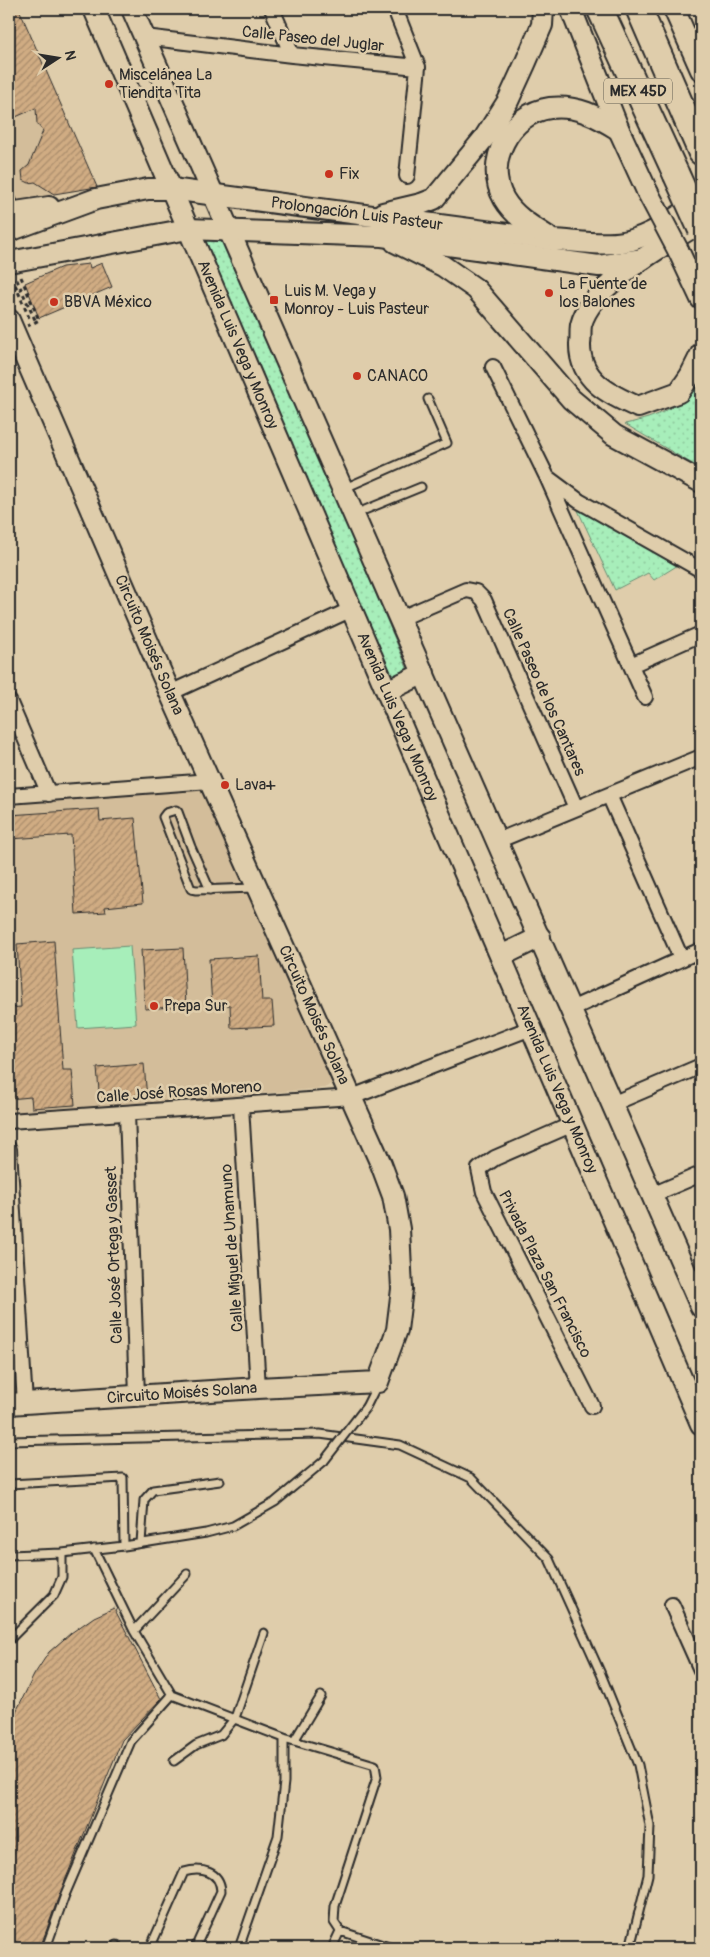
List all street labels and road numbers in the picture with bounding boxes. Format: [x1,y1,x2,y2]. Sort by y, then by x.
street label: Calle Paseo del Juglar [241,22,385,56]
road number: MEX 45D [604,78,672,104]
street label: Prolongación Luis Pasteur [270,192,444,235]
street label: Avenida Luis Vega y Monroy [193,257,283,432]
street label: Circuito Moisés Solana [110,572,189,718]
street label: Calle Paseo de los Cantares [498,605,590,779]
street label: Avenida Luis Vega y Monroy [352,629,443,804]
street label: Circuito Moisés Solana [274,942,354,1088]
street label: Avenida Luis Vega y Monroy [512,1001,602,1177]
street label: Calle José Rosas Moreno [96,1076,263,1108]
street label: Calle Miguel de Unamuno [216,1163,248,1333]
street label: Calle José Ortega y Gasset [101,1165,127,1344]
street label: Privada Plaza San Francisco [494,1187,596,1361]
street label: Circuito Moisés Solana [106,1378,258,1408]

